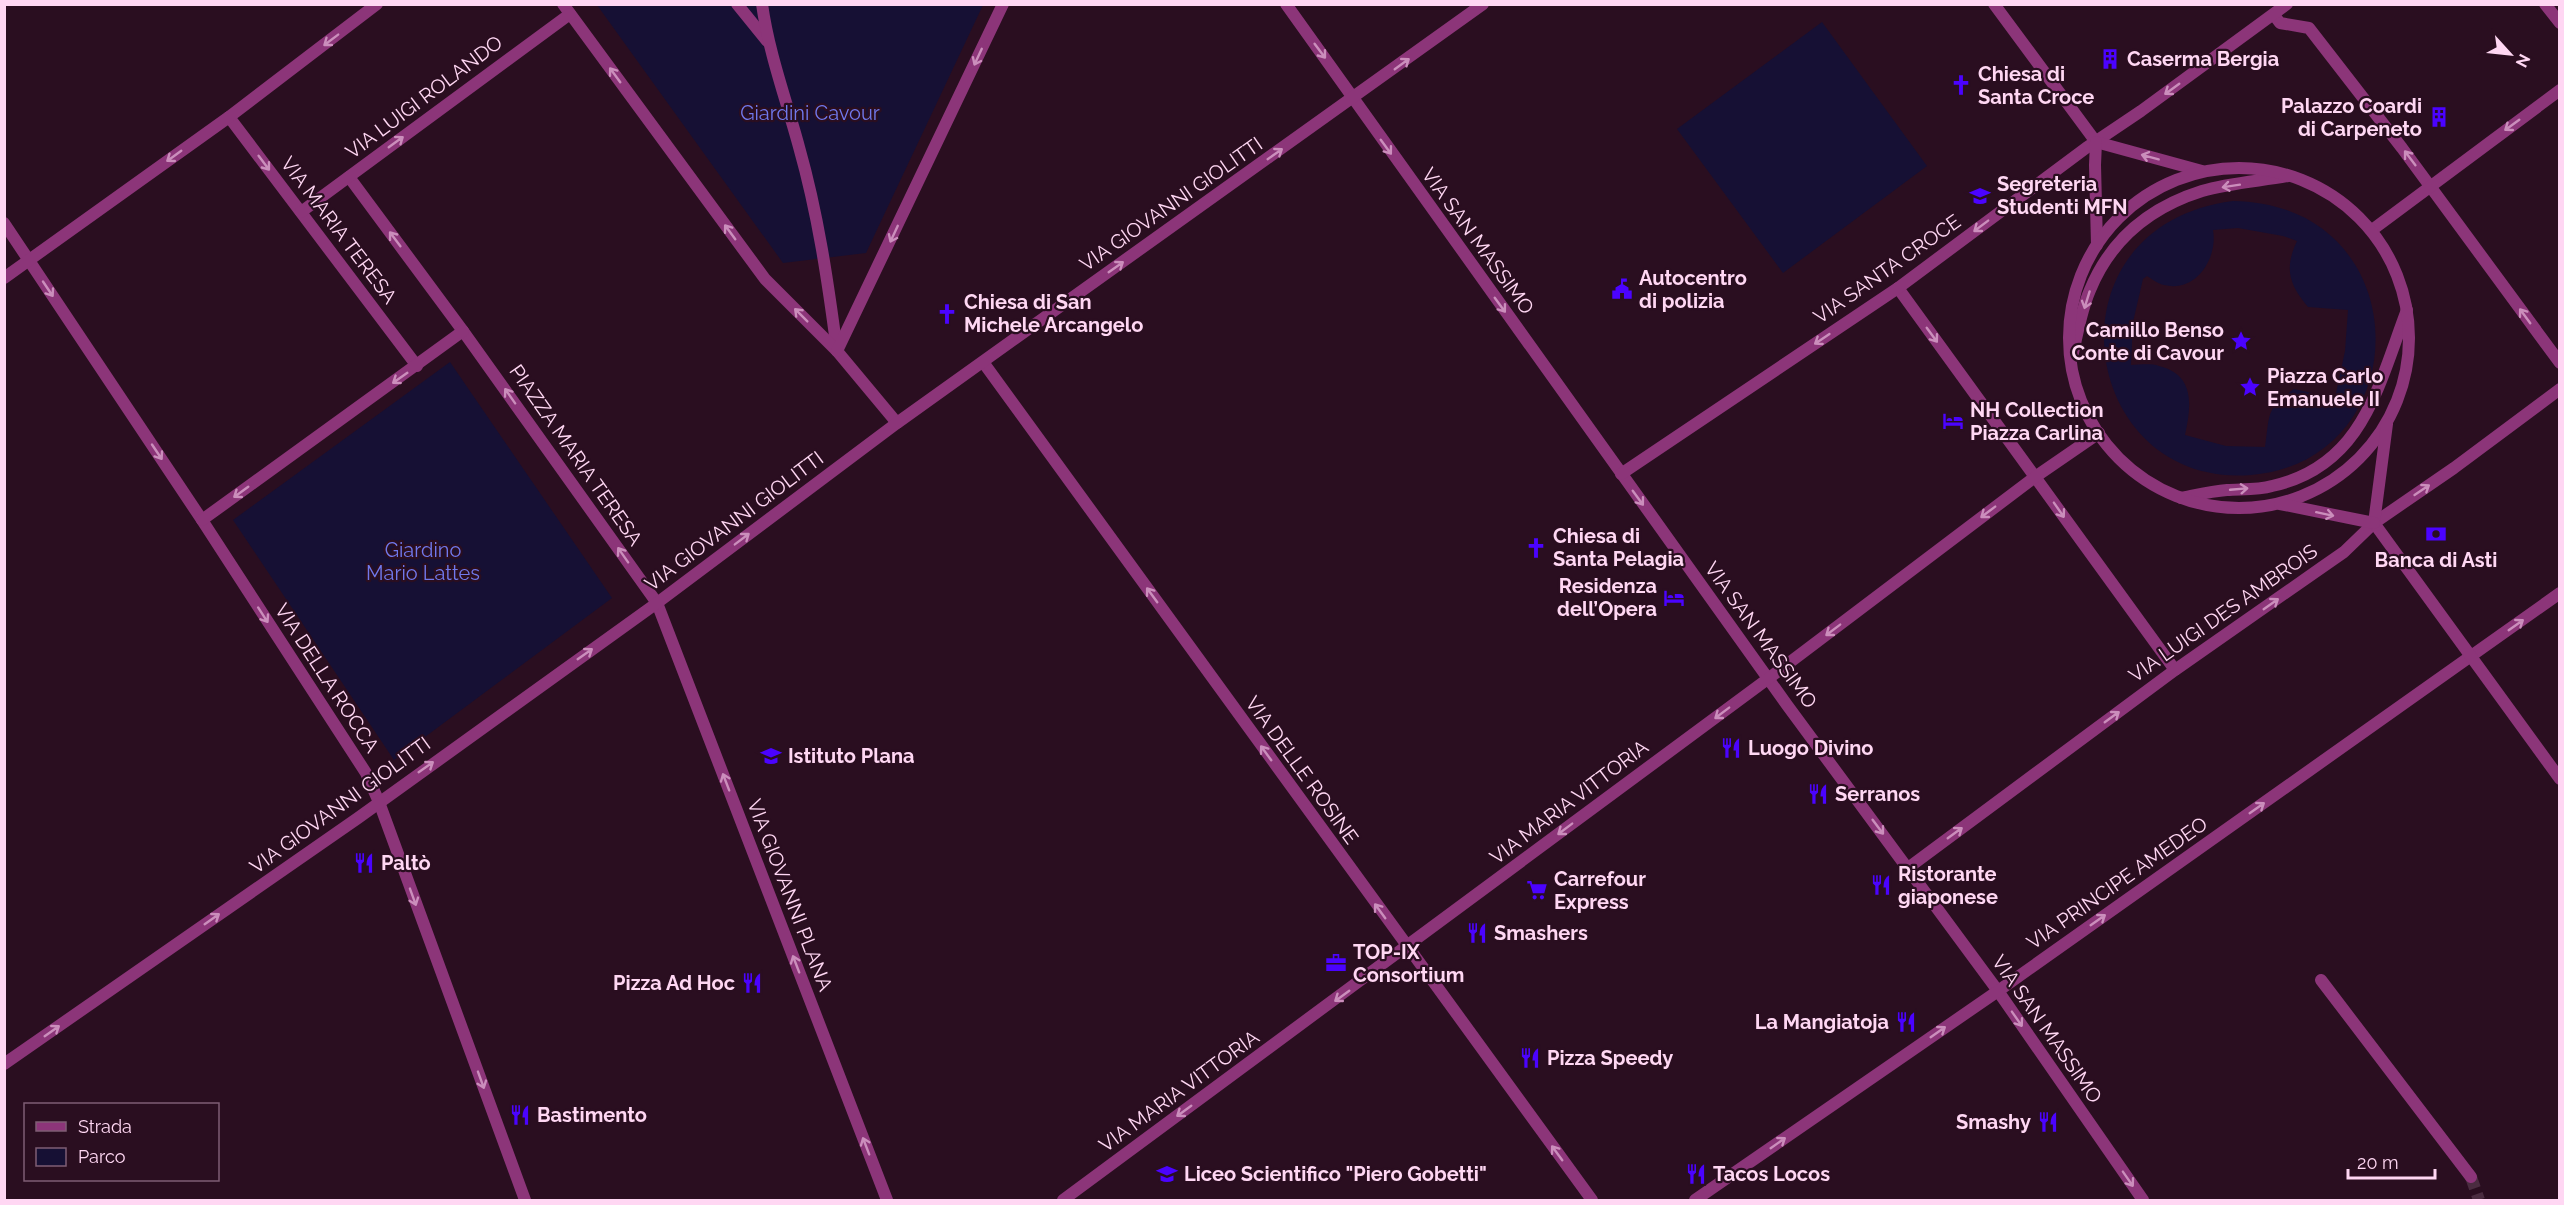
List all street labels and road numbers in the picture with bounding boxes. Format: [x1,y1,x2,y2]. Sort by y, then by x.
street label: VIA LUIGI ROLANDO [341,30,507,164]
street label: VIA GIOVANNI GIOLITTI [1075,132,1267,276]
street label: VIA MARIA TERESA [276,152,402,309]
street label: VIA SAN MASSIMO [1417,163,1539,319]
street label: VIA SANTA CROCE [1809,209,1965,329]
street label: PIAZZA MARIA TERESA [504,360,648,551]
street label: VIA GIOVANNI GIOLITTI [640,446,828,596]
street label: VIA LUIGI DES AMBROIS [2124,539,2322,687]
street label: VIA SAN MASSIMO [1700,557,1822,713]
street label: VIA DELLA ROCCA [270,599,384,757]
street label: VIA DELLE ROSINE [1240,692,1364,848]
street label: VIA GIOVANNI GIOLITTI [245,731,435,879]
street label: VIA MARIA VITTORIA [1485,734,1653,869]
street label: VIA GIOVANNI PLANA [742,796,838,995]
street label: VIA PRINCIPE AMEDEO [2022,812,2212,954]
street label: VIA SAN MASSIMO [1987,950,2107,1108]
street label: VIA MARIA VITTORIA [1094,1025,1264,1157]

